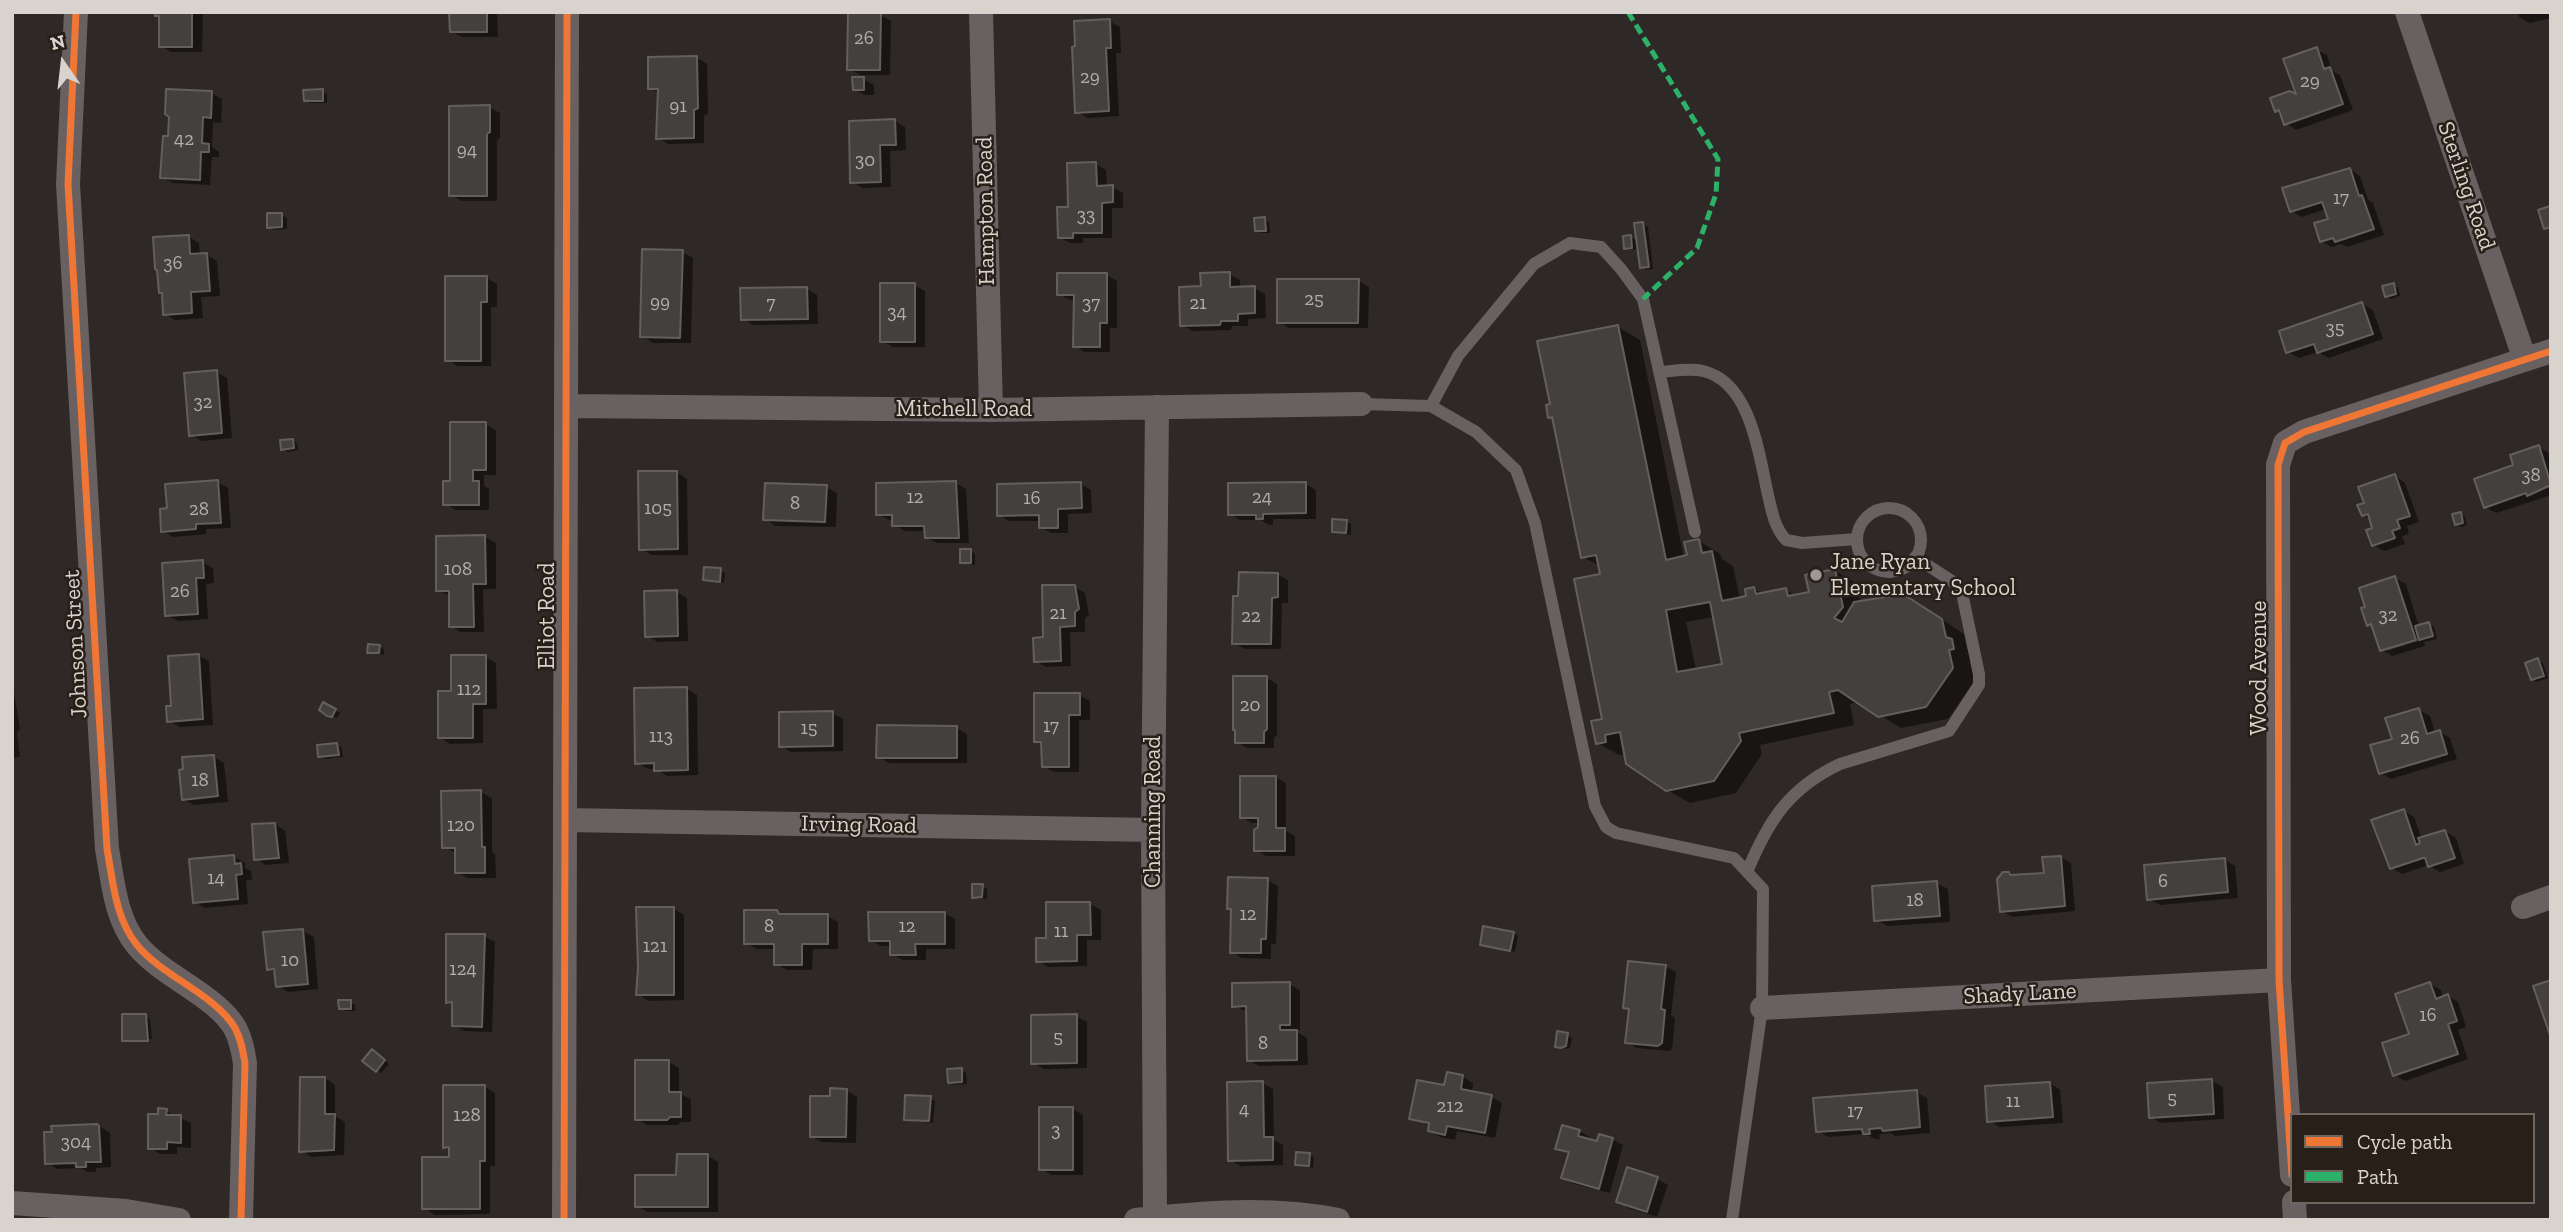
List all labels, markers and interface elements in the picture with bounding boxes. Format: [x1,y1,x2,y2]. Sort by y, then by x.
north arrow [28,28,98,98]
house number: 26 [854,28,874,50]
text: N [48,29,68,55]
house number: 29 [1080,67,1100,89]
house number: 29 [2300,71,2320,93]
house number: 91 [669,96,687,118]
street label: Sterling Road [2431,118,2501,254]
house number: 42 [174,129,194,151]
street label: Hampton Road [971,136,1001,286]
house number: 94 [457,140,477,162]
house number: 30 [855,150,875,172]
house number: 17 [2333,188,2349,210]
house number: 33 [1077,205,1095,227]
house number: 36 [163,253,183,275]
house number: 25 [1304,289,1324,311]
house number: 99 [650,292,670,314]
house number: 7 [767,293,775,315]
house number: 37 [1082,293,1100,315]
house number: 21 [1189,293,1207,315]
house number: 34 [887,302,907,324]
house number: 35 [2325,318,2345,340]
house number: 32 [193,392,213,414]
street label: Mitchell Road [896,395,1032,423]
house number: 38 [2521,465,2541,487]
house number: 12 [906,487,924,509]
house number: 24 [1252,487,1272,509]
house number: 16 [1023,488,1041,510]
house number: 8 [790,493,800,515]
house number: 105 [644,498,672,520]
house number: 28 [189,499,209,521]
place label: Jane Ryan Elementary School [1830,548,2016,602]
house number: 108 [444,559,472,581]
street label: Elliot Road [533,562,561,670]
marker: Jane Ryan Elementary School [1808,567,1824,583]
street label: Johnson Street [58,569,94,719]
house number: 26 [170,581,190,603]
street label: Wood Avenue [2245,601,2273,735]
house number: 21 [1049,603,1067,625]
house number: 32 [2378,605,2398,627]
house number: 22 [1241,606,1261,628]
house number: 112 [457,679,481,701]
house number: 20 [1240,695,1260,717]
house number: 17 [1043,716,1059,738]
house number: 15 [800,718,818,740]
house number: 113 [649,726,673,748]
house number: 26 [2400,728,2420,750]
street label: Channing Road [1139,736,1167,888]
house number: 18 [191,770,209,792]
street label: Irving Road [801,810,917,840]
house number: 120 [447,815,475,837]
house number: 14 [207,868,225,890]
house number: 6 [2158,871,2168,893]
house number: 18 [1906,890,1924,912]
house number: 12 [1239,904,1257,926]
house number: 8 [764,916,774,938]
house number: 12 [898,916,916,938]
house number: 11 [1054,921,1068,943]
house number: 121 [643,936,667,958]
house number: 10 [281,950,299,972]
house number: 124 [449,959,477,981]
street label: Shady Lane [1963,977,2077,1011]
house number: 16 [2419,1005,2437,1027]
house number: 5 [1053,1027,1063,1049]
house number: 8 [1258,1033,1268,1055]
house number: 5 [2167,1088,2177,1110]
house number: 11 [2006,1091,2020,1113]
house number: 212 [1437,1096,1463,1118]
house number: 4 [1239,1099,1249,1121]
house number: 17 [1847,1101,1863,1123]
house number: 128 [453,1105,481,1127]
legend [2290,1113,2535,1204]
house number: 3 [1051,1120,1061,1142]
text: Cycle path [2357,1129,2452,1154]
house number: 304 [61,1132,91,1154]
text: Path [2357,1164,2399,1189]

